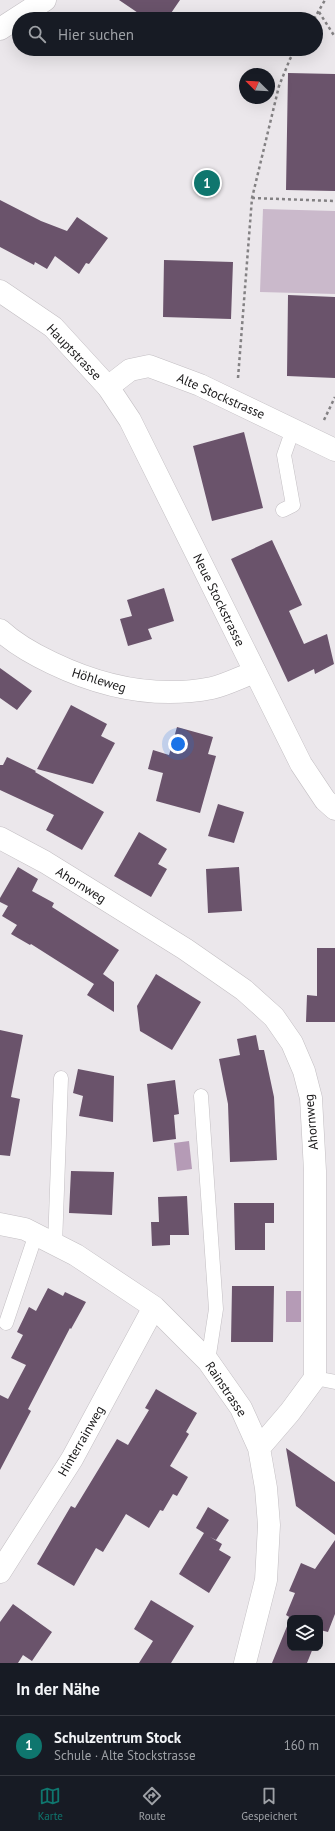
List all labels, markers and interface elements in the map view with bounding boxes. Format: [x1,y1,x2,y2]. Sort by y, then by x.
search box [12,12,323,56]
icon: search [26,23,48,45]
text: Hier suchen [58,25,134,44]
north arrow [239,68,275,104]
pin: 1 [194,168,220,198]
street label: Hauptstrasse [43,320,105,384]
street label: Alte Stockstrasse [174,369,268,423]
street label: Neue Stockstrasse [189,551,249,649]
street label: Höhleweg [70,664,128,696]
your location [168,734,188,754]
street label: Ahornweg [53,863,109,907]
street label: Ahornweg [300,1093,322,1151]
street label: Rainstrasse [201,1358,251,1420]
street label: Hinterrainweg [54,1403,108,1479]
map controls [287,1615,323,1651]
button: layers [287,1615,323,1651]
text: In der Nähe [16,1678,100,1700]
text: Schulzentrum Stock [54,1728,181,1747]
text: 1 [25,1737,33,1754]
text: 160 m [284,1737,319,1754]
text: Schule · Alte Stockstrasse [54,1747,196,1764]
tab: Karte [38,1785,63,1823]
tab: Route [139,1785,166,1823]
tab: Gespeichert [241,1785,297,1823]

